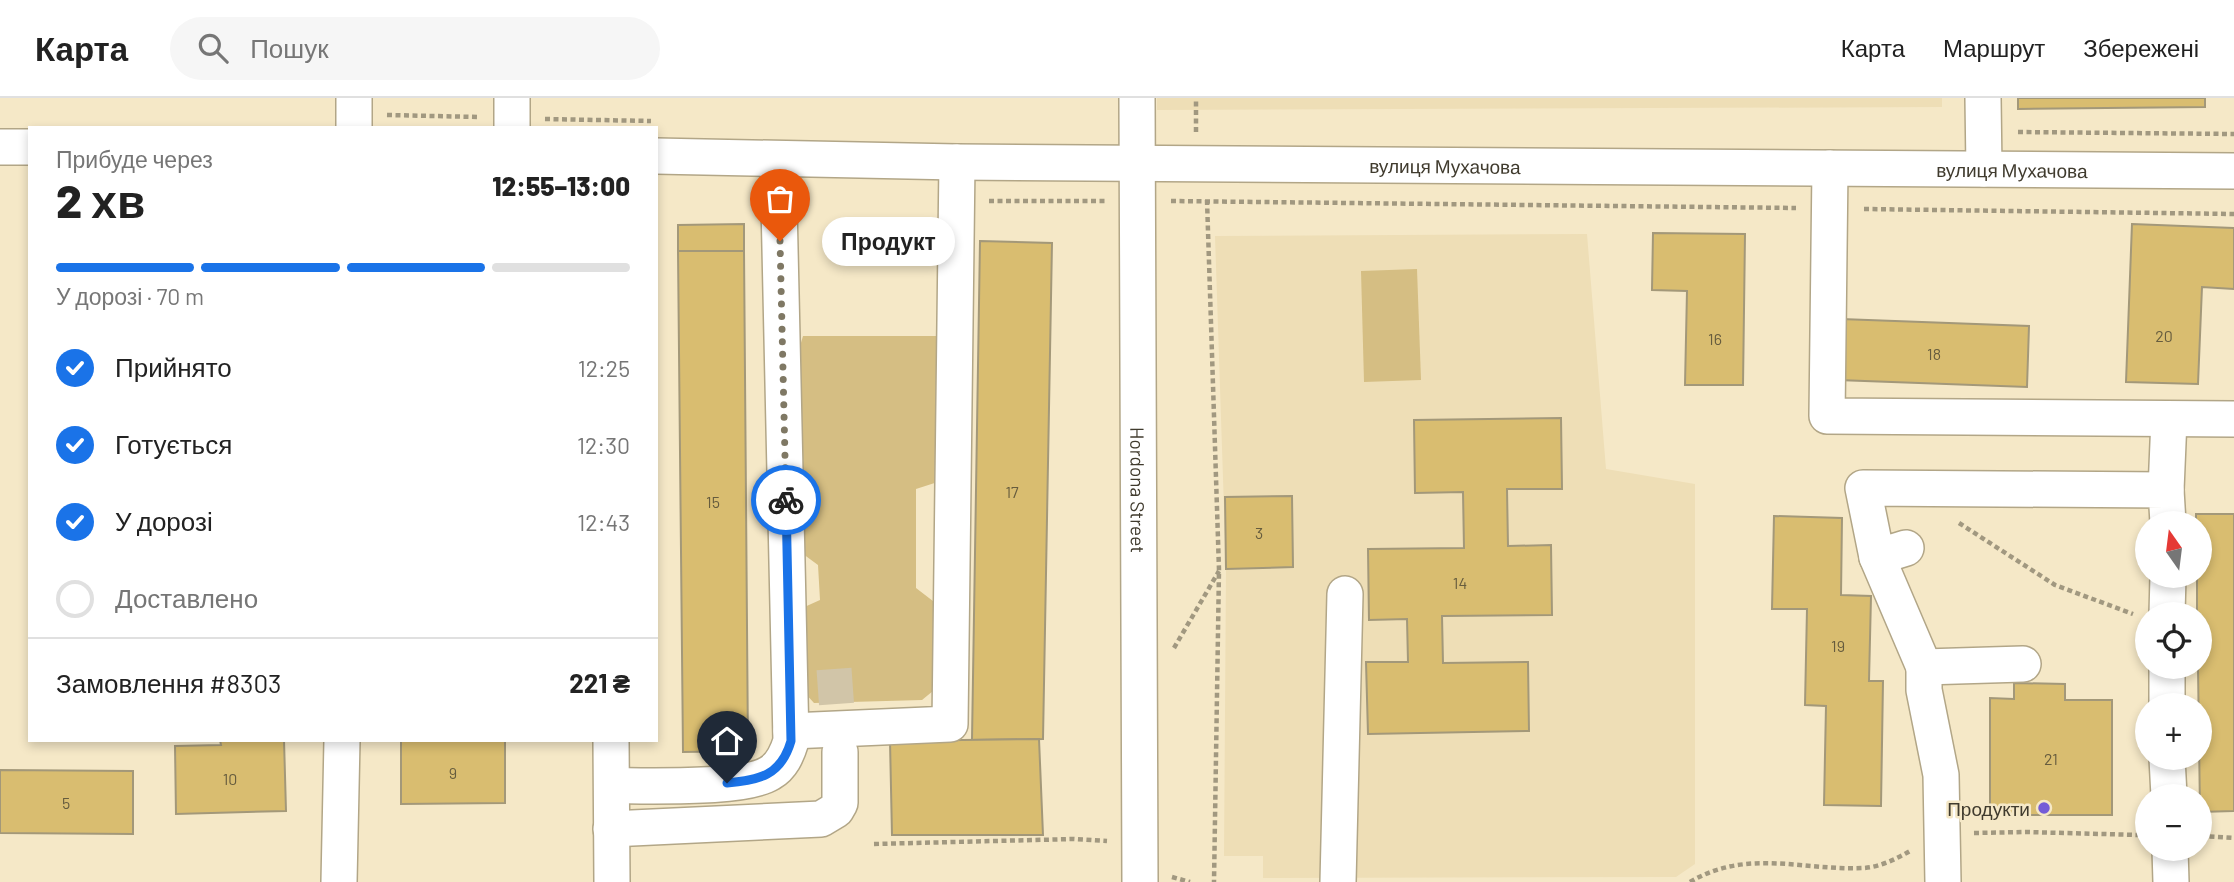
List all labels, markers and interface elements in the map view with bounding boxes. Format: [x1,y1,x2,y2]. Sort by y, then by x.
search box [170,17,660,80]
text: Карта [35,28,128,68]
icon: search [194,29,232,67]
text: Пошук [250,32,329,63]
text: Карта [1841,33,1905,62]
text: Маршрут [1943,33,2045,62]
text: Збережені [2083,33,2199,62]
text: Прибуде через [56,145,213,173]
street label: вулиця Мухачова [1369,153,1521,177]
street label: вулиця Мухачова [1936,157,2088,181]
pin [750,169,810,241]
text: 12:55–13:00 [492,170,630,201]
text: 2 хв [56,172,145,227]
icon: bag [761,180,799,218]
callout: Продукт [822,216,955,266]
text: Продукт [841,227,936,255]
text: У дорозі · 70 m [56,282,204,310]
house number: 20 [2155,326,2173,345]
house number: 16 [1708,329,1722,348]
house number: 18 [1927,344,1941,363]
icon: check [56,349,94,387]
text: Прийнято [115,351,232,382]
text: 12:25 [578,354,630,382]
icon: check [56,426,94,464]
street label: Hordona Street [1127,427,1150,553]
text: Готується [115,428,232,459]
text: 12:30 [577,431,630,459]
courier [751,465,821,535]
icon: bike [767,481,805,519]
house number: 17 [1005,482,1019,501]
house number: 15 [706,492,720,511]
icon: check [56,503,94,541]
text: У дорозі [115,505,213,536]
text: 12:43 [577,508,630,536]
north arrow [2135,511,2212,588]
map controls [2135,511,2212,861]
house number: 3 [1255,523,1263,542]
house number: 14 [1453,573,1467,592]
text: Доставлено [115,582,258,613]
button: locate [2135,602,2212,679]
house number: 19 [1831,636,1845,655]
text: Замовлення #8303 [56,667,282,698]
text: 221 ₴ [569,667,630,698]
button: + [2135,693,2212,770]
pin [697,711,757,783]
icon: home [708,722,746,760]
house number: 21 [2044,749,2058,768]
house number: 9 [449,763,457,782]
house number: 10 [223,769,237,788]
button: − [2135,784,2212,861]
house number: 5 [62,793,70,812]
place label: Продукти [1947,797,2030,820]
marker: Продукти [2036,800,2052,816]

